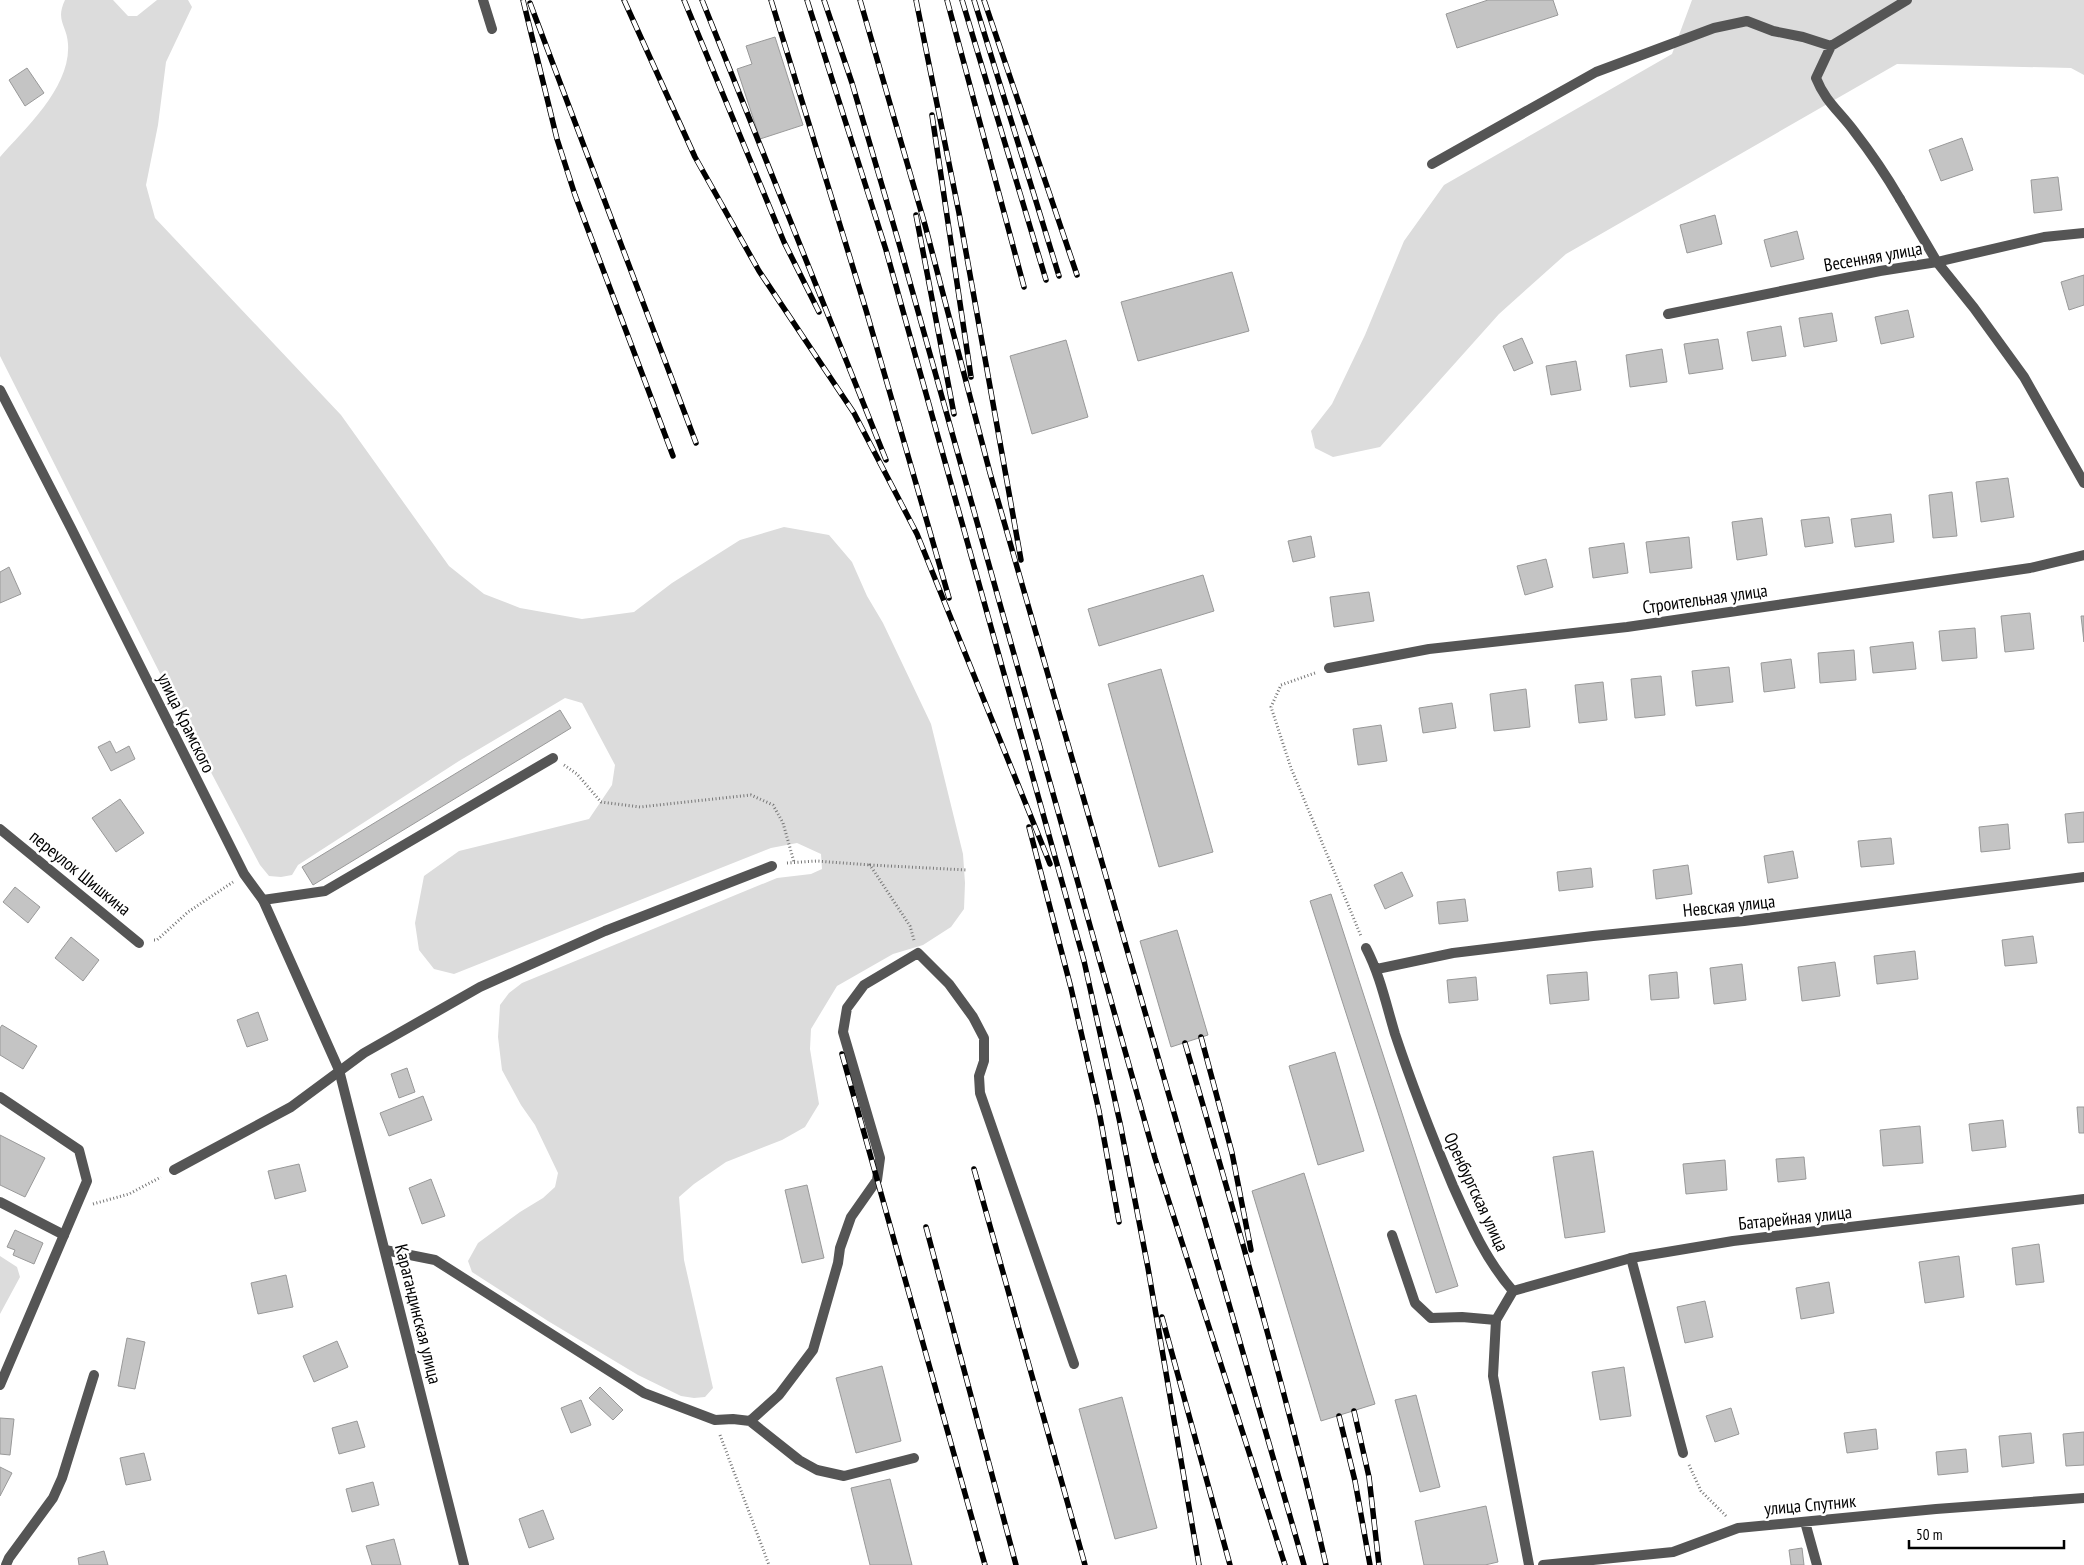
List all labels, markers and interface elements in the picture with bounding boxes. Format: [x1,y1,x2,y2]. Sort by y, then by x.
street label: Весенняя улица [1822,237,1924,276]
street label: Строительная улица [1641,578,1769,619]
street label: улица Крамского [152,669,221,777]
street label: переулок Шишкина [25,825,136,920]
street label: Невская улица [1682,889,1776,922]
street label: Оренбургская улица [1439,1129,1514,1255]
street label: Батарейная улица [1737,1200,1853,1235]
street label: Карагандинская улица [390,1242,447,1386]
street label: улица Спутник [1763,1489,1857,1520]
scale bar [1909,1518,2064,1550]
text: 50 m [1916,1525,1942,1544]

